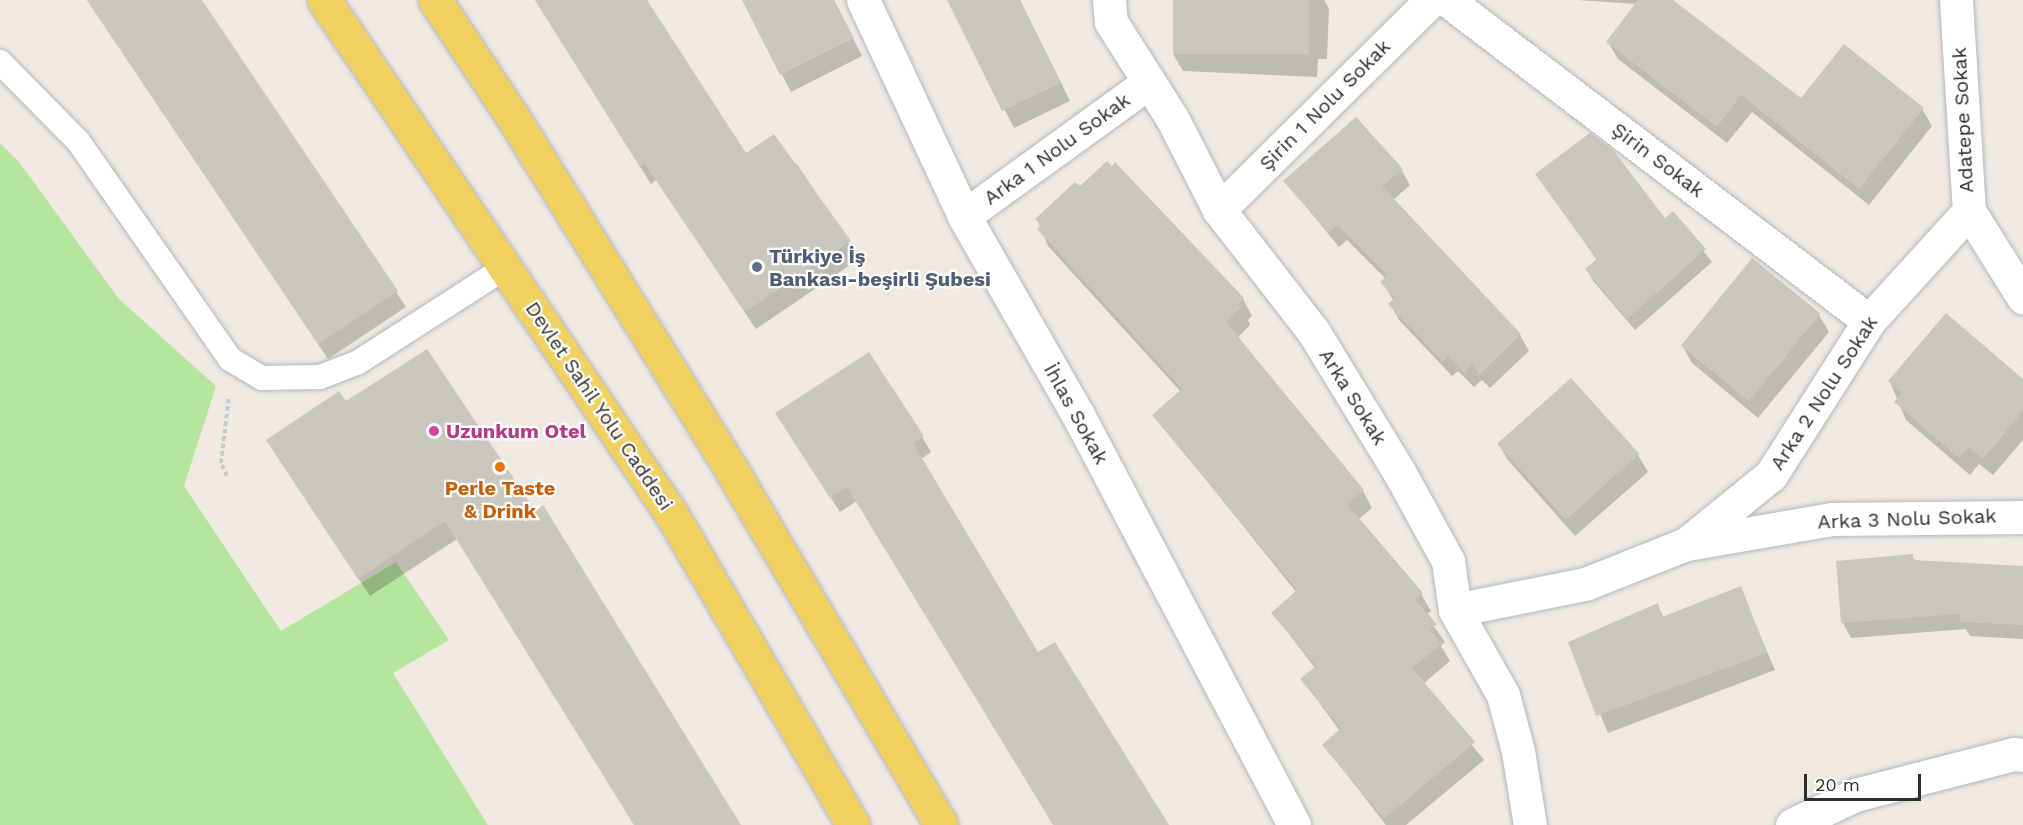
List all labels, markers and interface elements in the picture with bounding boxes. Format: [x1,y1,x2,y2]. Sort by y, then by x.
street label: Şirin 1 Nolu Sokak [1254,34,1396,176]
street label: Adatepe Sokak [1947,47,1979,193]
street label: Arka 1 Nolu Sokak [979,88,1135,210]
street label: Şirin Sokak [1607,118,1709,202]
place label: Türkiye İş Bankası-beşirli Şubesi [769,244,991,291]
marker: Türkiye İş Bankası-beşirli Şubesi [750,260,764,274]
street label: Devlet Sahil Yolu Caddesi [520,296,678,516]
street label: Arka 2 Nolu Sokak [1765,311,1883,475]
street label: Arka Sokak [1314,344,1392,450]
street label: İhlas Sokak [1038,359,1114,469]
place label: Uzunkum Otel [446,419,586,443]
marker: Uzunkum Otel [427,424,441,438]
marker: Perle Taste & Drink [493,460,507,474]
place label: Perle Taste & Drink [445,476,555,523]
street label: Arka 3 Nolu Sokak [1817,504,1997,534]
scale bar [1807,762,1924,800]
text: 20 m [1815,774,1860,795]

